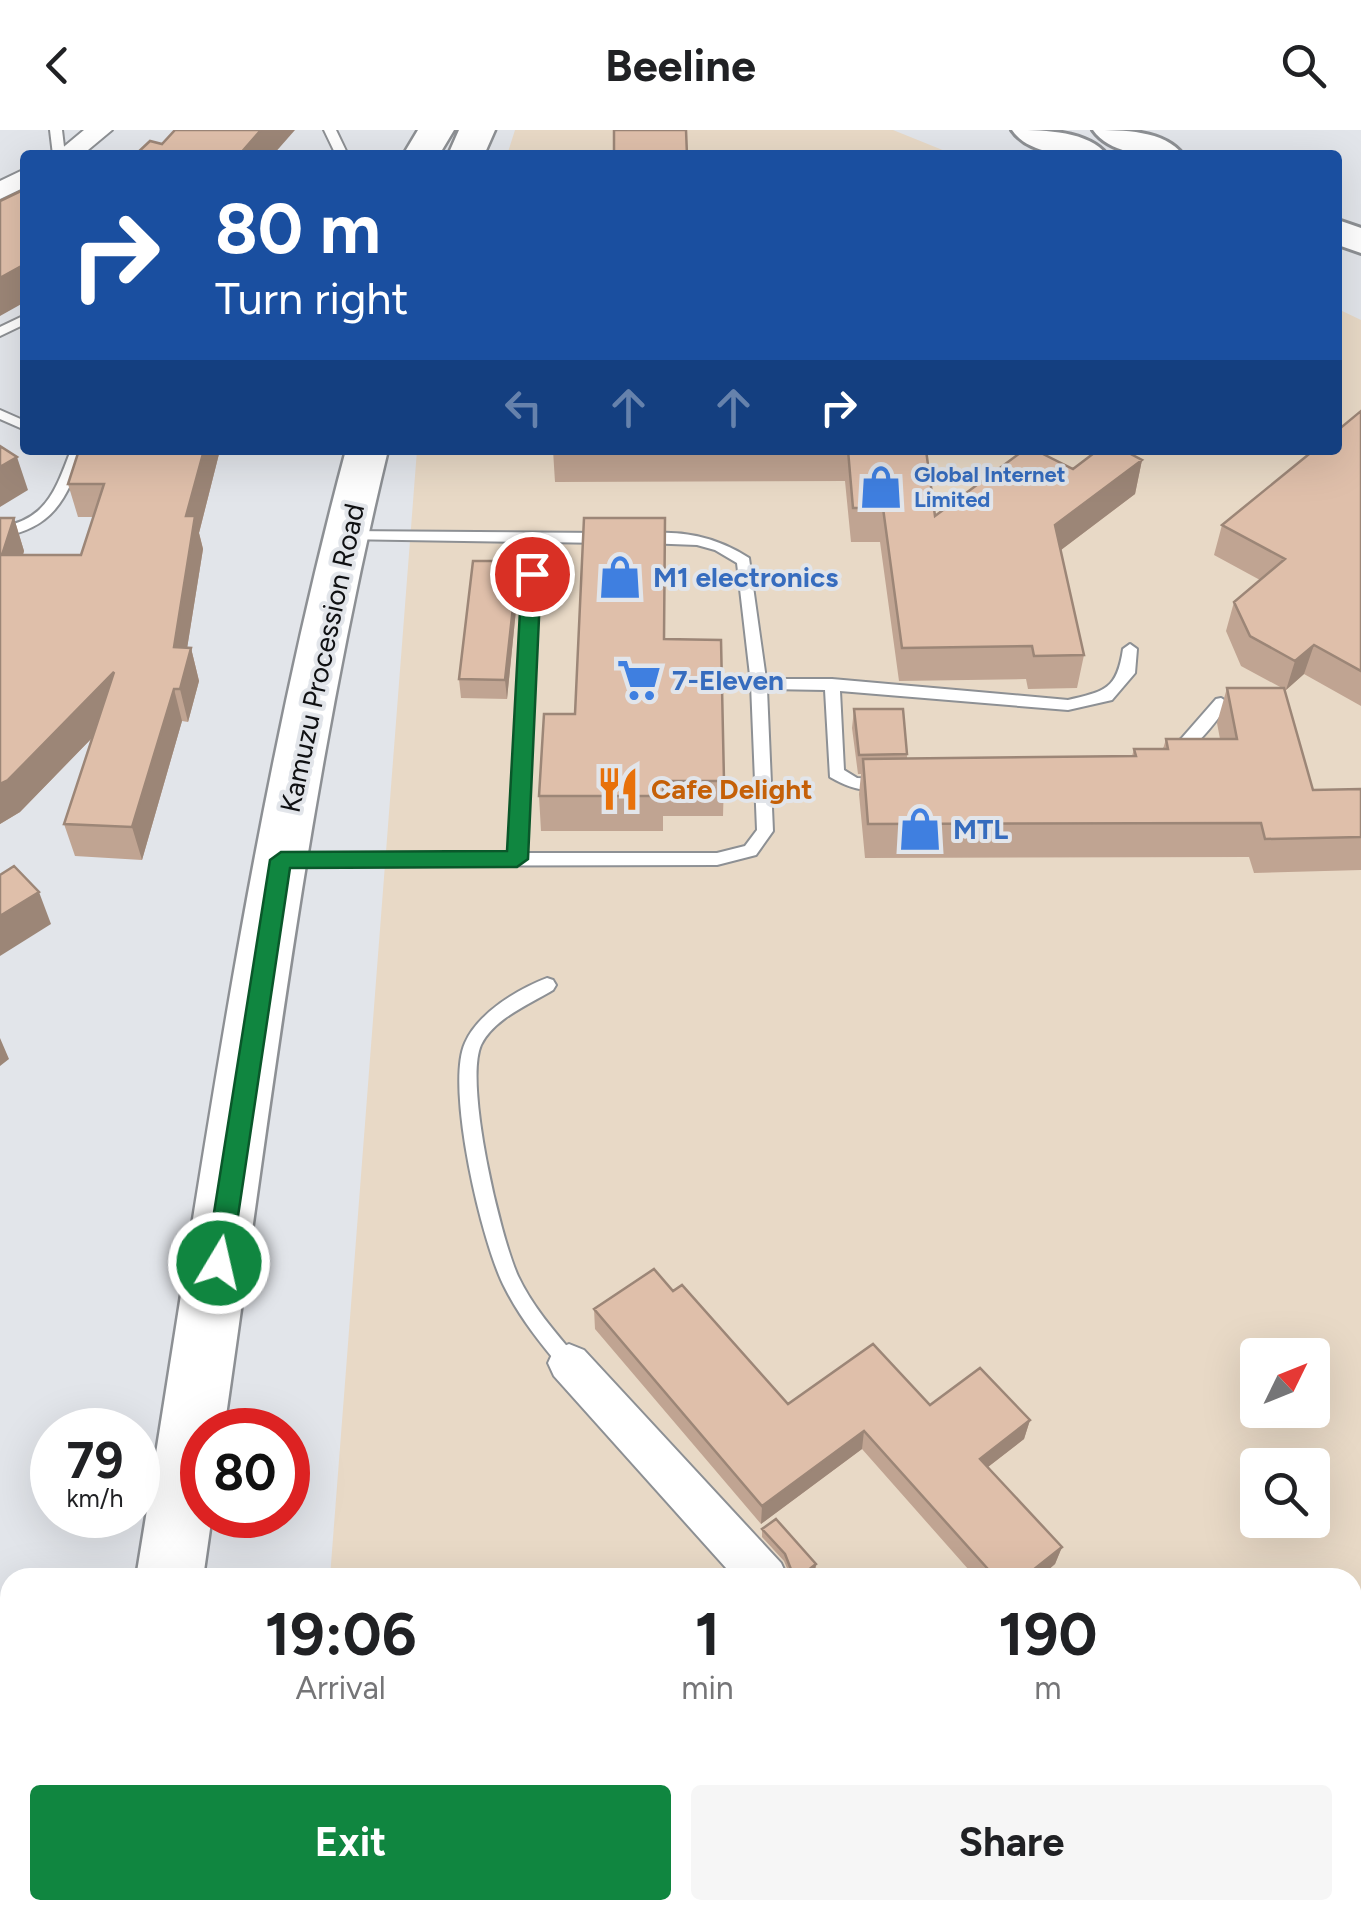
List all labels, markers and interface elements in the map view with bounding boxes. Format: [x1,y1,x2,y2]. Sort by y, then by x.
icon: back [30,38,85,93]
text: Beeline [605,38,756,92]
icon: search [1276,38,1331,93]
text: 80 m [215,186,381,271]
icon: right [50,190,180,320]
text: Turn right [215,271,408,325]
icon: left [496,380,551,435]
icon: ahead [601,380,656,435]
icon: ahead [706,380,761,435]
icon: right [811,380,866,435]
place label: Global Internet Limited [914,461,1066,513]
shop icon: Global Internet Limited [857,463,905,511]
street label: Kamuzu Procession Road [273,500,371,816]
pin [490,532,575,617]
icon: arrive [505,547,560,602]
shop icon: M1 electronics [596,553,644,601]
place label: M1 electronics [653,560,838,594]
supermarket icon: 7-Eleven [615,656,663,704]
place label: 7-Eleven [672,663,784,697]
restaurant icon: Cafe Delight [594,765,642,813]
place label: Cafe Delight [651,772,812,806]
shop icon: MTL [896,805,944,853]
place label: MTL [953,812,1008,846]
position arrow [167,1211,271,1315]
north arrow [1240,1338,1330,1428]
map controls [1240,1338,1330,1538]
speed limit sign: 80 [180,1408,310,1538]
text: 79 [67,1430,123,1491]
button: search [1240,1448,1330,1538]
text: km/h [66,1483,124,1513]
text: 19:06 [265,1598,417,1670]
text: 1 [695,1598,720,1670]
text: 190 [998,1598,1097,1670]
text: Arrival [295,1669,386,1707]
text: min [681,1669,734,1707]
text: m [1034,1669,1061,1707]
button: Exit [30,1785,671,1900]
button: Share [691,1785,1332,1900]

